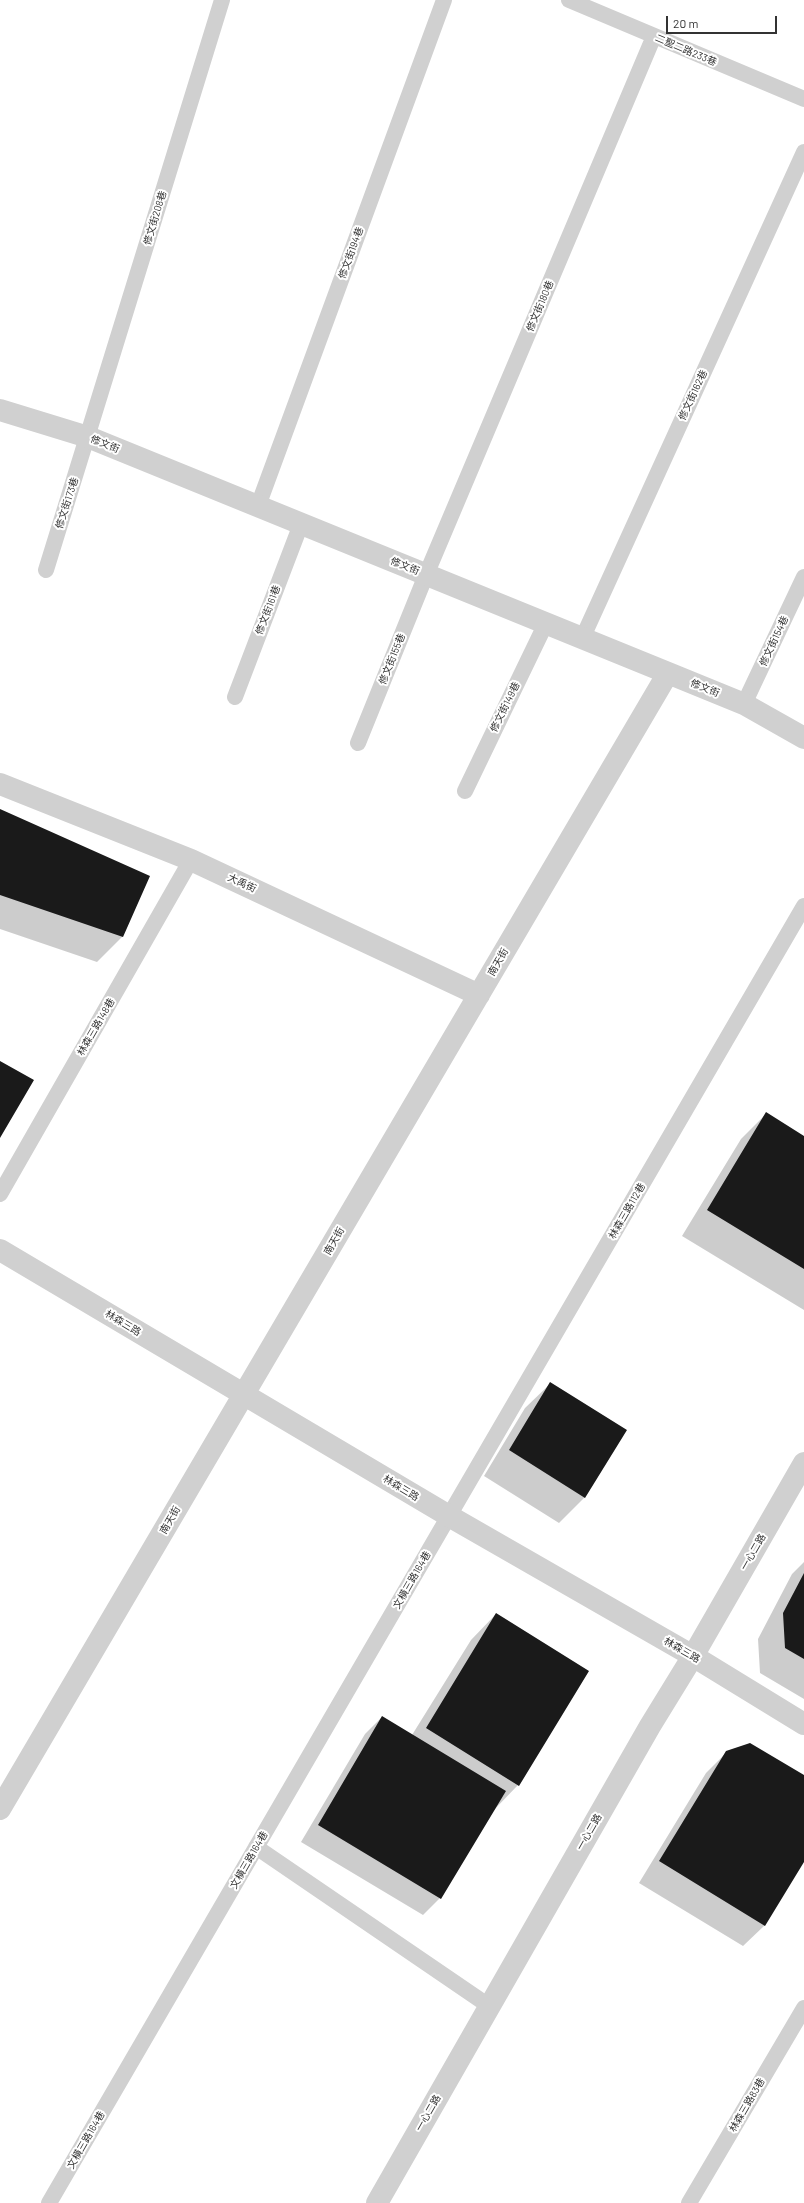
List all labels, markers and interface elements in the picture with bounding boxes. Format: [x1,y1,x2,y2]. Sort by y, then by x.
scale bar [668,8,779,34]
text: 20 m [673,16,699,30]
street label: 二聖二路233巷 [653,32,719,68]
street label: 修文街208巷 [141,189,169,247]
street label: 修文街194巷 [336,225,366,281]
street label: 修文街180巷 [524,279,556,333]
street label: 修文街162巷 [676,368,710,422]
street label: 修文街 [89,433,121,455]
street label: 修文街173巷 [53,476,81,530]
street label: 修文街 [389,555,421,577]
street label: 修文街161巷 [253,584,283,636]
street label: 修文街154巷 [757,614,791,668]
street label: 修文街155巷 [376,632,408,686]
street label: 修文街 [689,677,721,699]
street label: 修文街149巷 [488,680,522,734]
street label: 大禹街 [226,871,258,895]
street label: 南天街 [485,946,511,978]
street label: 林森三路148巷 [75,996,117,1058]
street label: 林森三路112巷 [606,1181,648,1241]
street label: 南天街 [321,1225,347,1257]
street label: 林森三路 [103,1308,143,1338]
street label: 林森三路 [381,1473,421,1503]
street label: 南天街 [157,1504,183,1536]
street label: 一心二路 [738,1532,768,1572]
street label: 文橫三路164巷 [391,1549,433,1611]
street label: 林森三路 [662,1635,702,1665]
street label: 一心二路 [574,1812,604,1852]
street label: 文橫三路164巷 [228,1829,270,1891]
street label: 林森三路83巷 [727,2076,767,2134]
street label: 一心二路 [413,2093,443,2133]
street label: 文橫三路164巷 [65,2109,107,2171]

